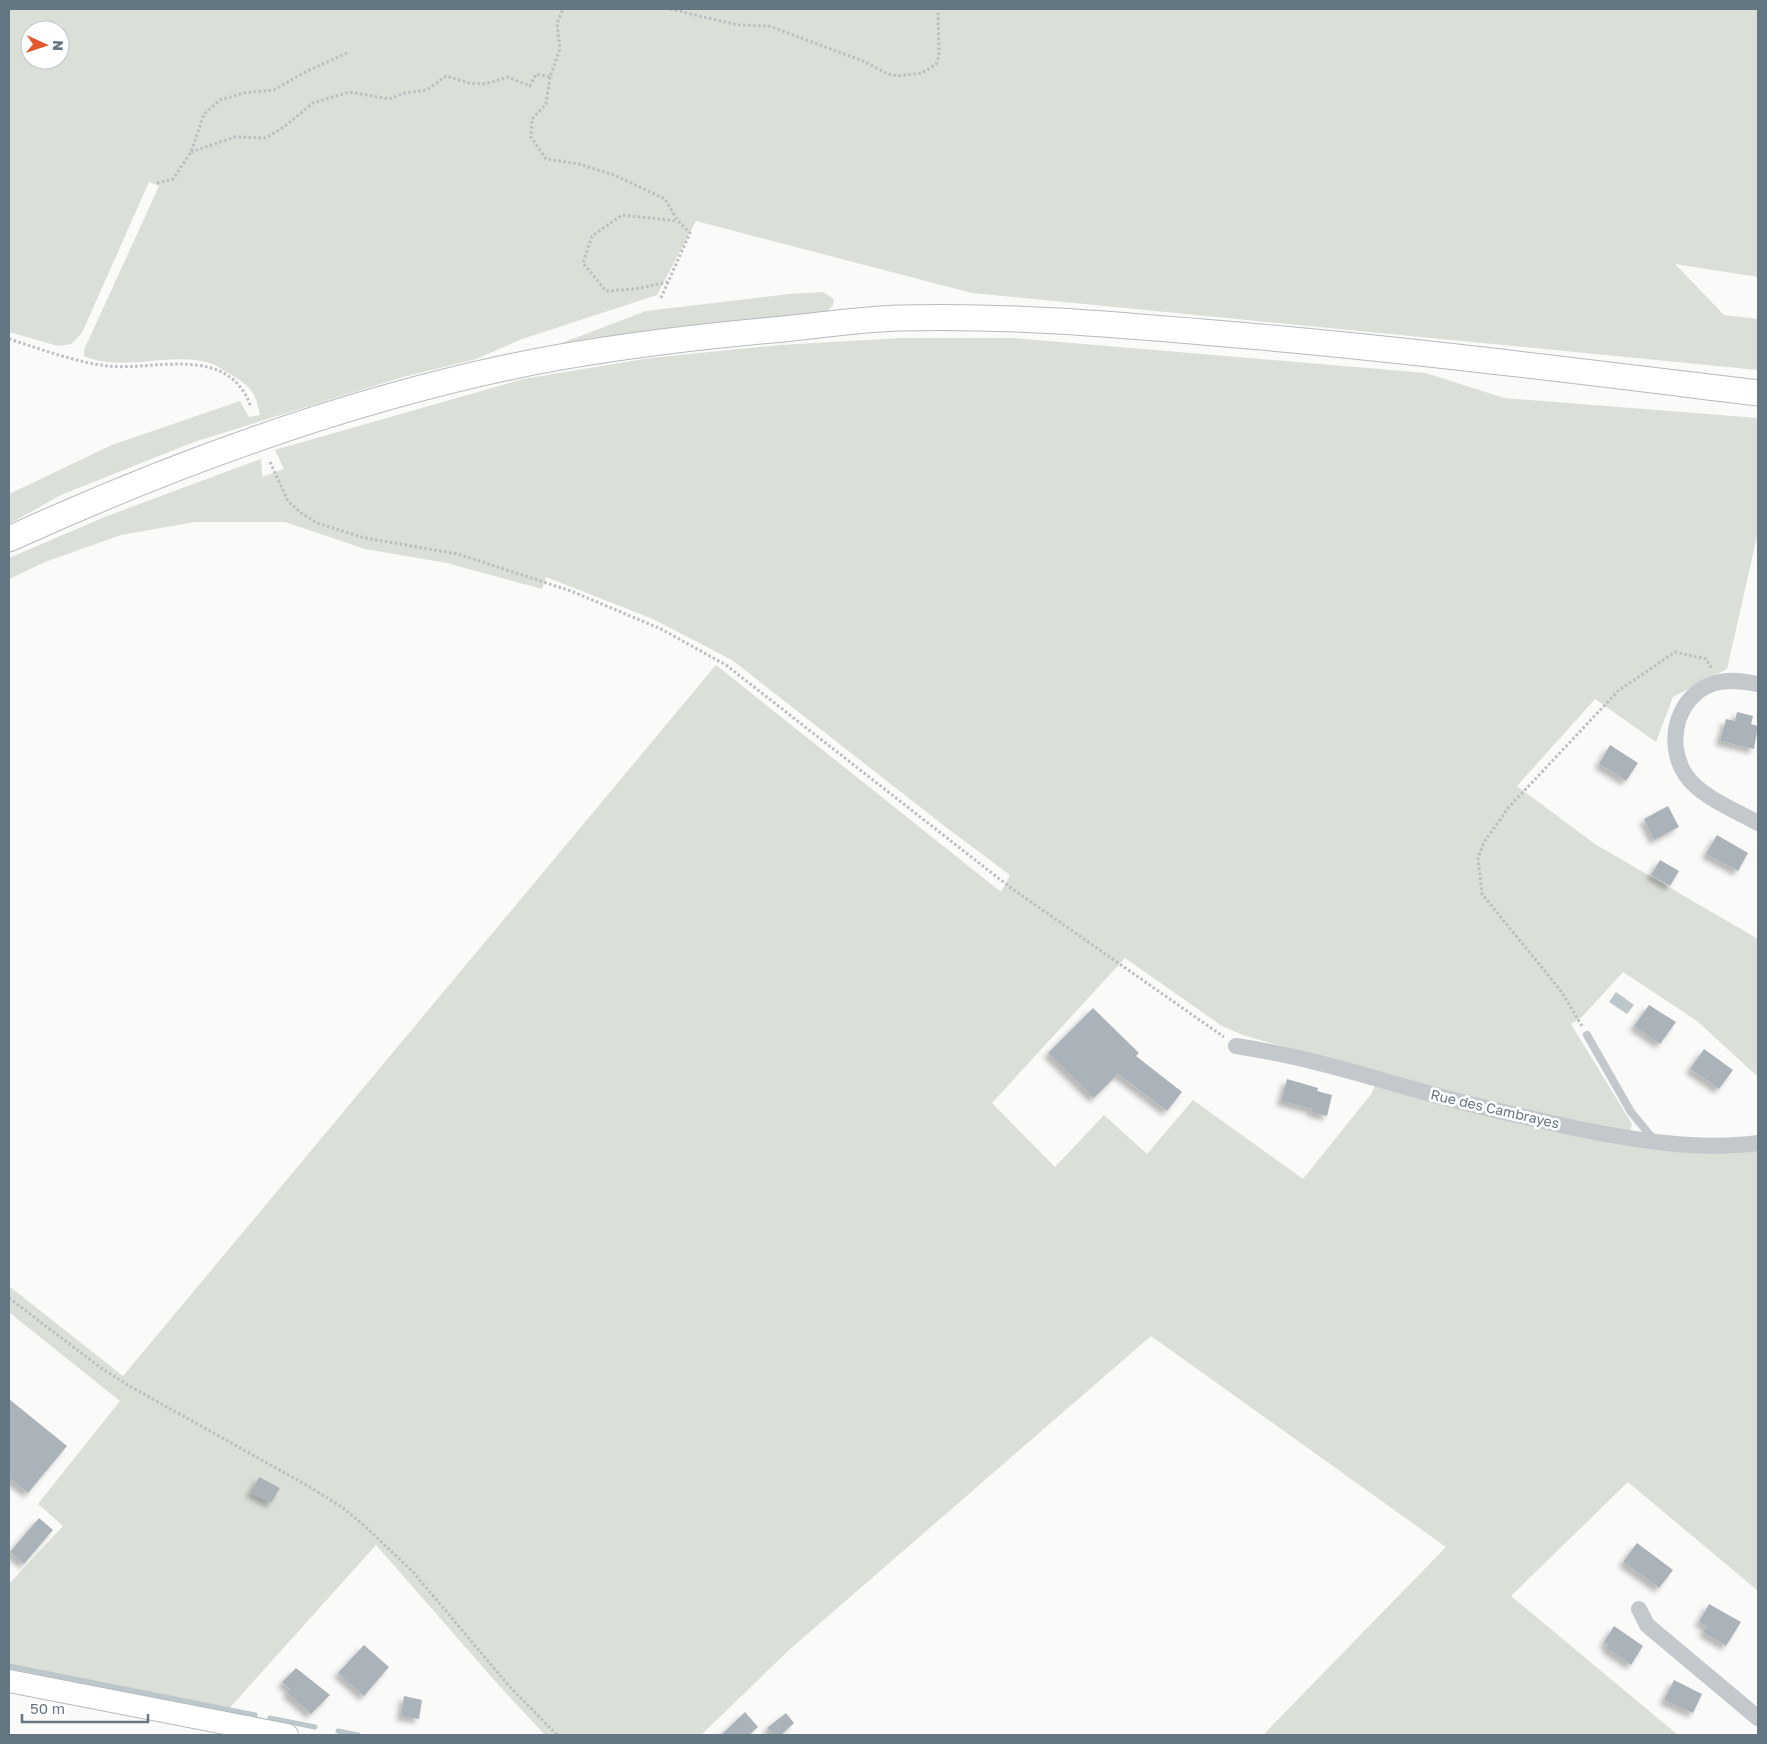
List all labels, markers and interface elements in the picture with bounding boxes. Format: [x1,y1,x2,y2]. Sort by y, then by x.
north arrow [20,20,70,70]
text: N [50,40,67,51]
street label: Rue des Cambrayes [1429,1085,1561,1132]
scale bar [22,1692,149,1724]
text: 50 m [30,1699,65,1717]

